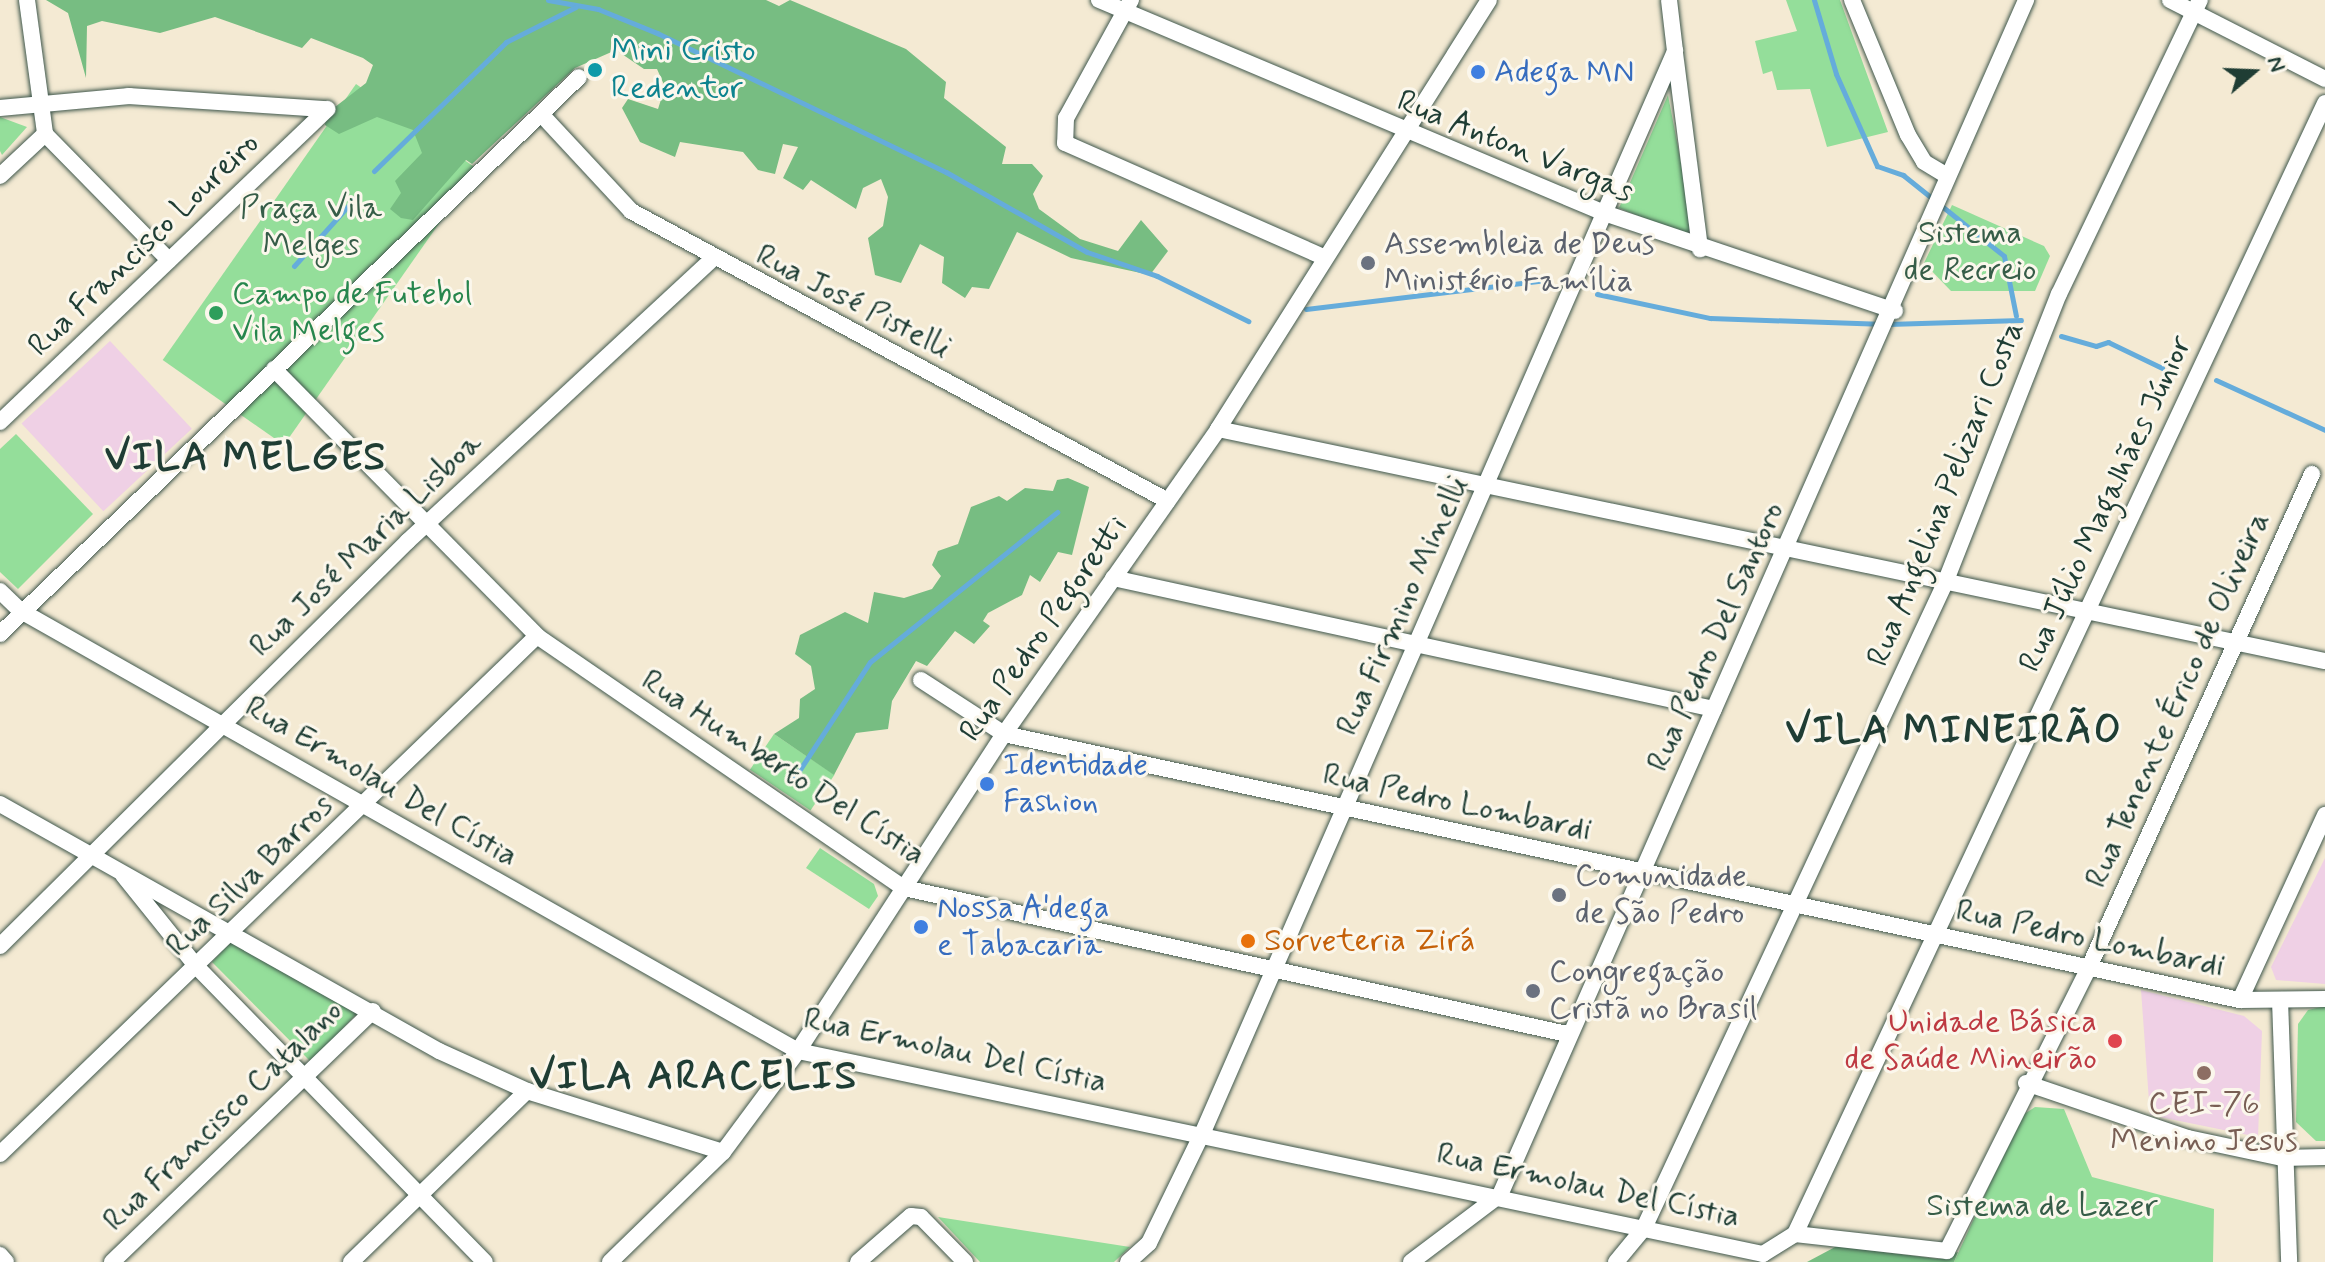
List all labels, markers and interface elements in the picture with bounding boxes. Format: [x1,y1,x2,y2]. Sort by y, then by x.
north arrow [2213,32,2293,112]
place label: Mini Cristo Redentor [611,33,758,108]
place label: Adega MN [1494,53,1637,91]
text: N [2260,53,2291,76]
marker: Mini Cristo Redentor [586,61,604,79]
marker: Adega MN [1469,63,1487,81]
street label: Rua Anton Vargas [1394,83,1636,211]
street label: Rua Francisco Loureiro [22,126,266,364]
park label: Praça Vila Melges [242,190,380,265]
park label: Sistema de Recreio [1901,215,2039,290]
place label: Assembleia de Deus Ministério Família [1384,226,1654,301]
street label: Rua José Pistelli [749,236,957,368]
marker: Assembleia de Deus Ministério Família [1359,254,1377,272]
place label: Campo de Futebol Vila Melges [232,276,470,351]
marker: Campo de Futebol Vila Melges [207,304,225,322]
street label: Rua Angelina Pelizari Costa [1859,315,2033,673]
street label: Rua Júlio Magalhães Júnior [2011,330,2201,678]
street label: Rua José Maria Lisboa [242,424,490,666]
district label: VILA MELGES [105,434,387,482]
street label: Rua Firmino Minelli [1331,476,1475,736]
street label: Rua Pedro Del Santoro [1638,494,1794,780]
street label: Rua Tenente Érico de Oliveira [2078,507,2278,893]
street label: Rua Pedro Pegoretti [952,509,1136,749]
street label: Rua Humberto Del Cístia [634,662,932,874]
street label: Rua Ermolau Del Cístia [237,688,525,876]
district label: VILA MINEIRÃO [1788,707,2120,755]
place label: Identidade Fashion [1003,747,1148,822]
street label: Rua Pedro Lombardi [1320,756,1594,850]
marker: Identidade Fashion [978,775,996,793]
street label: Rua Silva Barros [158,787,342,965]
place label: Comunidade de São Pedro [1575,858,1747,933]
marker: Comunidade de São Pedro [1550,886,1568,904]
place label: Nossa A'dega e Tabacaria [937,890,1110,965]
street label: Rua Pedro Lombardi [1953,892,2227,986]
marker: Nossa A'dega e Tabacaria [912,918,930,936]
place label: Sorveteria Zirá [1264,922,1474,960]
marker: Sorveteria Zirá [1239,932,1257,950]
place label: Congregação Cristã no Brasil [1549,954,1756,1029]
marker: Congregação Cristã no Brasil [1524,982,1542,1000]
street label: Rua Francisco Catalano [96,992,350,1240]
street label: Rua Ermolau Del Cístia [799,1000,1111,1102]
place label: Unidade Básica de Saúde Mineirão [1851,1004,2097,1079]
marker: Unidade Básica de Saúde Mineirão [2104,1030,2126,1052]
district label: VILA ARACELIS [535,1053,853,1101]
marker: CEI-76 Menino Jesus [2195,1064,2213,1082]
place label: CEI-76 Menino Jesus [2110,1086,2298,1161]
street label: Rua Ermolau Del Cístia [1432,1135,1744,1237]
park label: Sistema de Lazer [1925,1187,2159,1225]

